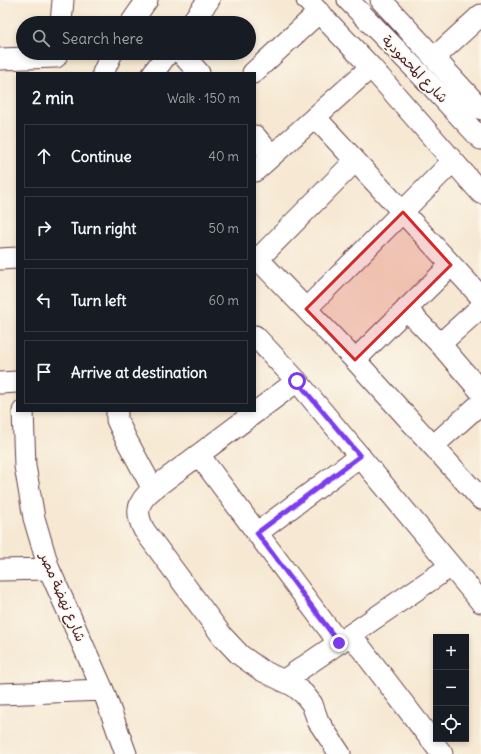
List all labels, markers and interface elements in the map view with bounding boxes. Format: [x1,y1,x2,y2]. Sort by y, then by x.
search box [16,16,256,60]
icon: search [30,27,52,49]
text: Search here [62,29,143,48]
street label: شارع المحمودية [377,31,452,107]
text: 2 min [32,87,74,109]
text: Walk · 150 m [167,90,240,107]
icon: ahead [33,145,55,167]
text: Continue [71,147,132,166]
text: 40 m [208,148,239,165]
icon: right [33,217,55,239]
text: Turn right [71,219,136,238]
text: 50 m [208,220,239,237]
icon: left [33,289,55,311]
text: Turn left [71,291,126,310]
text: 60 m [208,292,239,309]
icon: arrive [33,361,55,383]
text: Arrive at destination [71,363,207,382]
route start [288,372,306,390]
street label: شارع نهضة مصر [35,549,90,645]
route end [330,634,348,652]
map controls [433,634,469,742]
button: + [433,634,469,670]
button: − [433,670,469,706]
button: locate [433,706,469,742]

